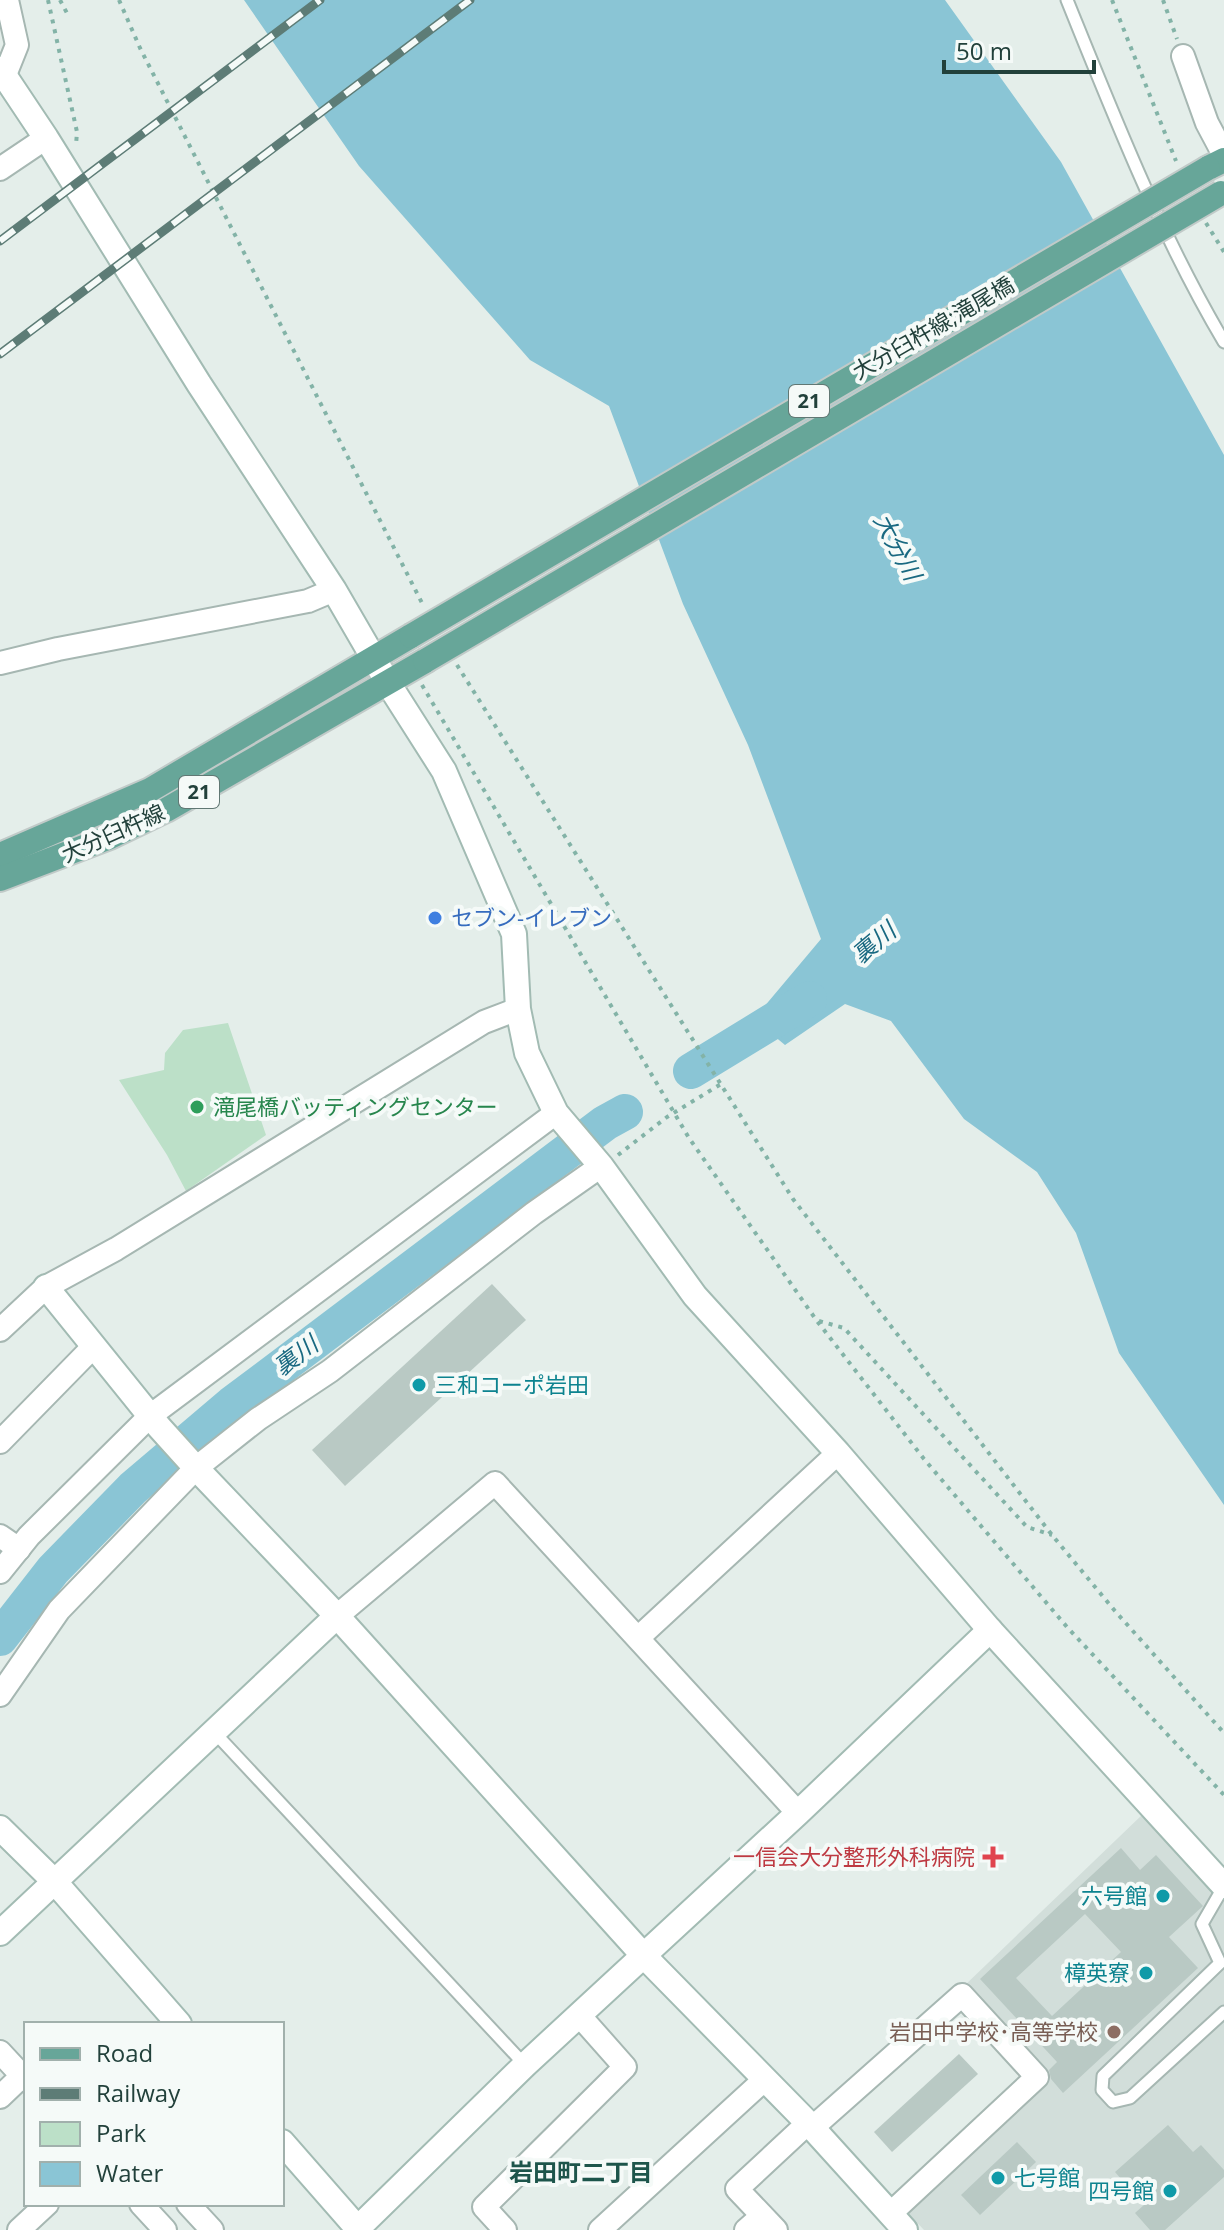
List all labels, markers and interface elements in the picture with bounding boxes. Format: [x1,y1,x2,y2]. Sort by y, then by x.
scale bar [944,24,1094,74]
text: 50 m [956,34,1012,67]
street label: 大分臼杵線;滝尾橋 [846,269,1019,386]
road number: 21 [789,385,829,417]
water label: 大分川 [867,507,931,588]
road number: 21 [179,776,219,808]
street label: 大分臼杵線 [56,796,169,868]
place label: セブン-イレブン [451,902,612,932]
marker: セブン-イレブン [426,909,444,927]
water label: 裏川 [844,912,904,970]
place label: 滝尾橋バッティングセンター [213,1091,498,1121]
marker: 滝尾橋バッティングセンター [188,1098,206,1116]
water label: 裏川 [266,1325,327,1382]
place label: 三和コーポ岩田 [435,1369,589,1399]
marker: 三和コーポ岩田 [410,1376,428,1394]
place label: 一信会大分整形外科病院 [733,1841,975,1871]
marker: 一信会大分整形外科病院 [982,1846,1004,1868]
place label: 六号館 [1081,1880,1147,1910]
marker: 六号館 [1154,1887,1172,1905]
place label: 樟英寮 [1064,1957,1130,1987]
marker: 樟英寮 [1137,1964,1155,1982]
place label: 岩田中学校･高等学校 [889,2016,1098,2046]
legend [24,2022,284,2206]
marker: 岩田中学校･高等学校 [1105,2023,1123,2041]
text: Road [96,2036,153,2069]
text: Railway [96,2076,181,2109]
text: Park [96,2116,147,2149]
district label: 岩田町二丁目 [509,2155,653,2188]
text: Water [96,2156,164,2189]
place label: 七号館 [1014,2162,1080,2192]
marker: 七号館 [989,2169,1007,2187]
place label: 四号館 [1088,2175,1154,2205]
marker: 四号館 [1161,2182,1179,2200]

